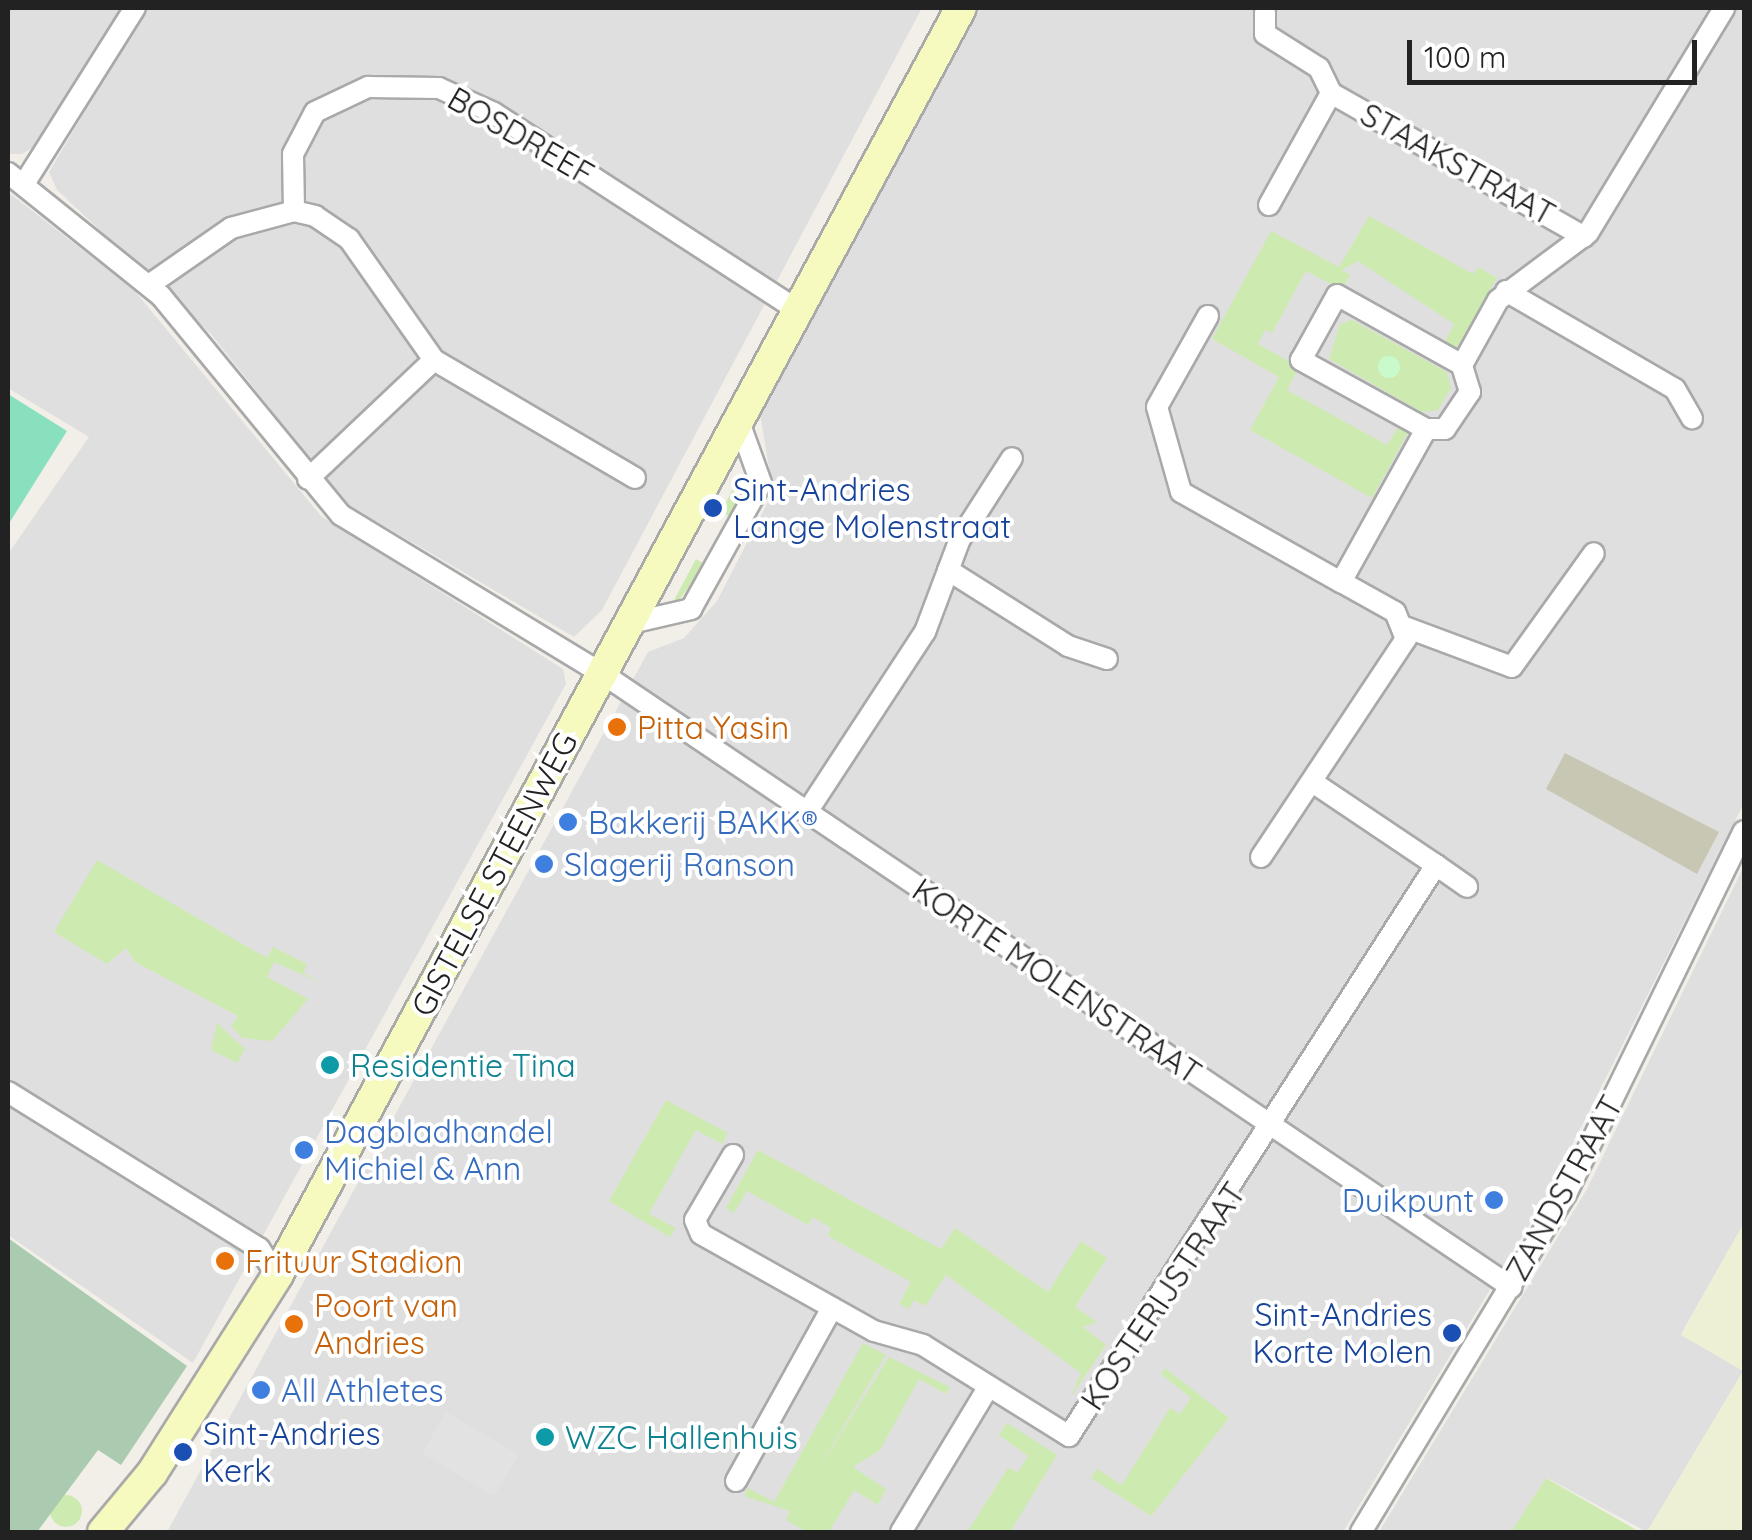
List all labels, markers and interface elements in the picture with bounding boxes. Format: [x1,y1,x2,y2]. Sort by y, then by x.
scale bar [1412,20,1702,82]
text: 100 m [1424,38,1506,76]
street label: BOSDREEF [441,79,601,193]
street label: STAAKSTRAAT [1354,95,1562,233]
place label: Sint-Andries Lange Molenstraat [733,471,1011,546]
marker: Sint-Andries Lange Molenstraat [702,497,724,519]
place label: Pitta Yasin [637,708,789,746]
marker: Pitta Yasin [606,716,628,738]
street label: GISTELSE STEENWEG [403,726,585,1022]
place label: Bakkerij BAKK® [588,803,818,841]
marker: Bakkerij BAKK® [557,811,579,833]
place label: Slagerij Ranson [564,845,795,883]
marker: Slagerij Ranson [533,853,555,875]
street label: KORTE MOLENSTRAAT [905,870,1209,1092]
place label: Residentie Tina [350,1046,576,1084]
marker: Residentie Tina [319,1054,341,1076]
street label: ZANDSTRAAT [1497,1089,1631,1287]
place label: Dagbladhandel Michiel & Ann [324,1113,553,1188]
marker: Dagbladhandel Michiel & Ann [293,1139,315,1161]
street label: KOSTERIJSTRAAT [1073,1175,1253,1417]
place label: Duikpunt [1342,1181,1474,1219]
marker: Duikpunt [1483,1189,1505,1211]
place label: Frituur Stadion [245,1242,463,1280]
marker: Frituur Stadion [214,1250,236,1272]
place label: Poort van Andries [314,1287,458,1362]
place label: Sint-Andries Korte Molen [1253,1296,1432,1371]
marker: Poort van Andries [283,1313,305,1335]
marker: Sint-Andries Korte Molen [1441,1322,1463,1344]
place label: All Athletes [281,1371,444,1409]
marker: All Athletes [250,1379,272,1401]
place label: Sint-Andries Kerk [203,1415,381,1490]
place label: WZC Hallenhuis [565,1418,798,1456]
marker: WZC Hallenhuis [534,1426,556,1448]
marker: Sint-Andries Kerk [172,1441,194,1463]

